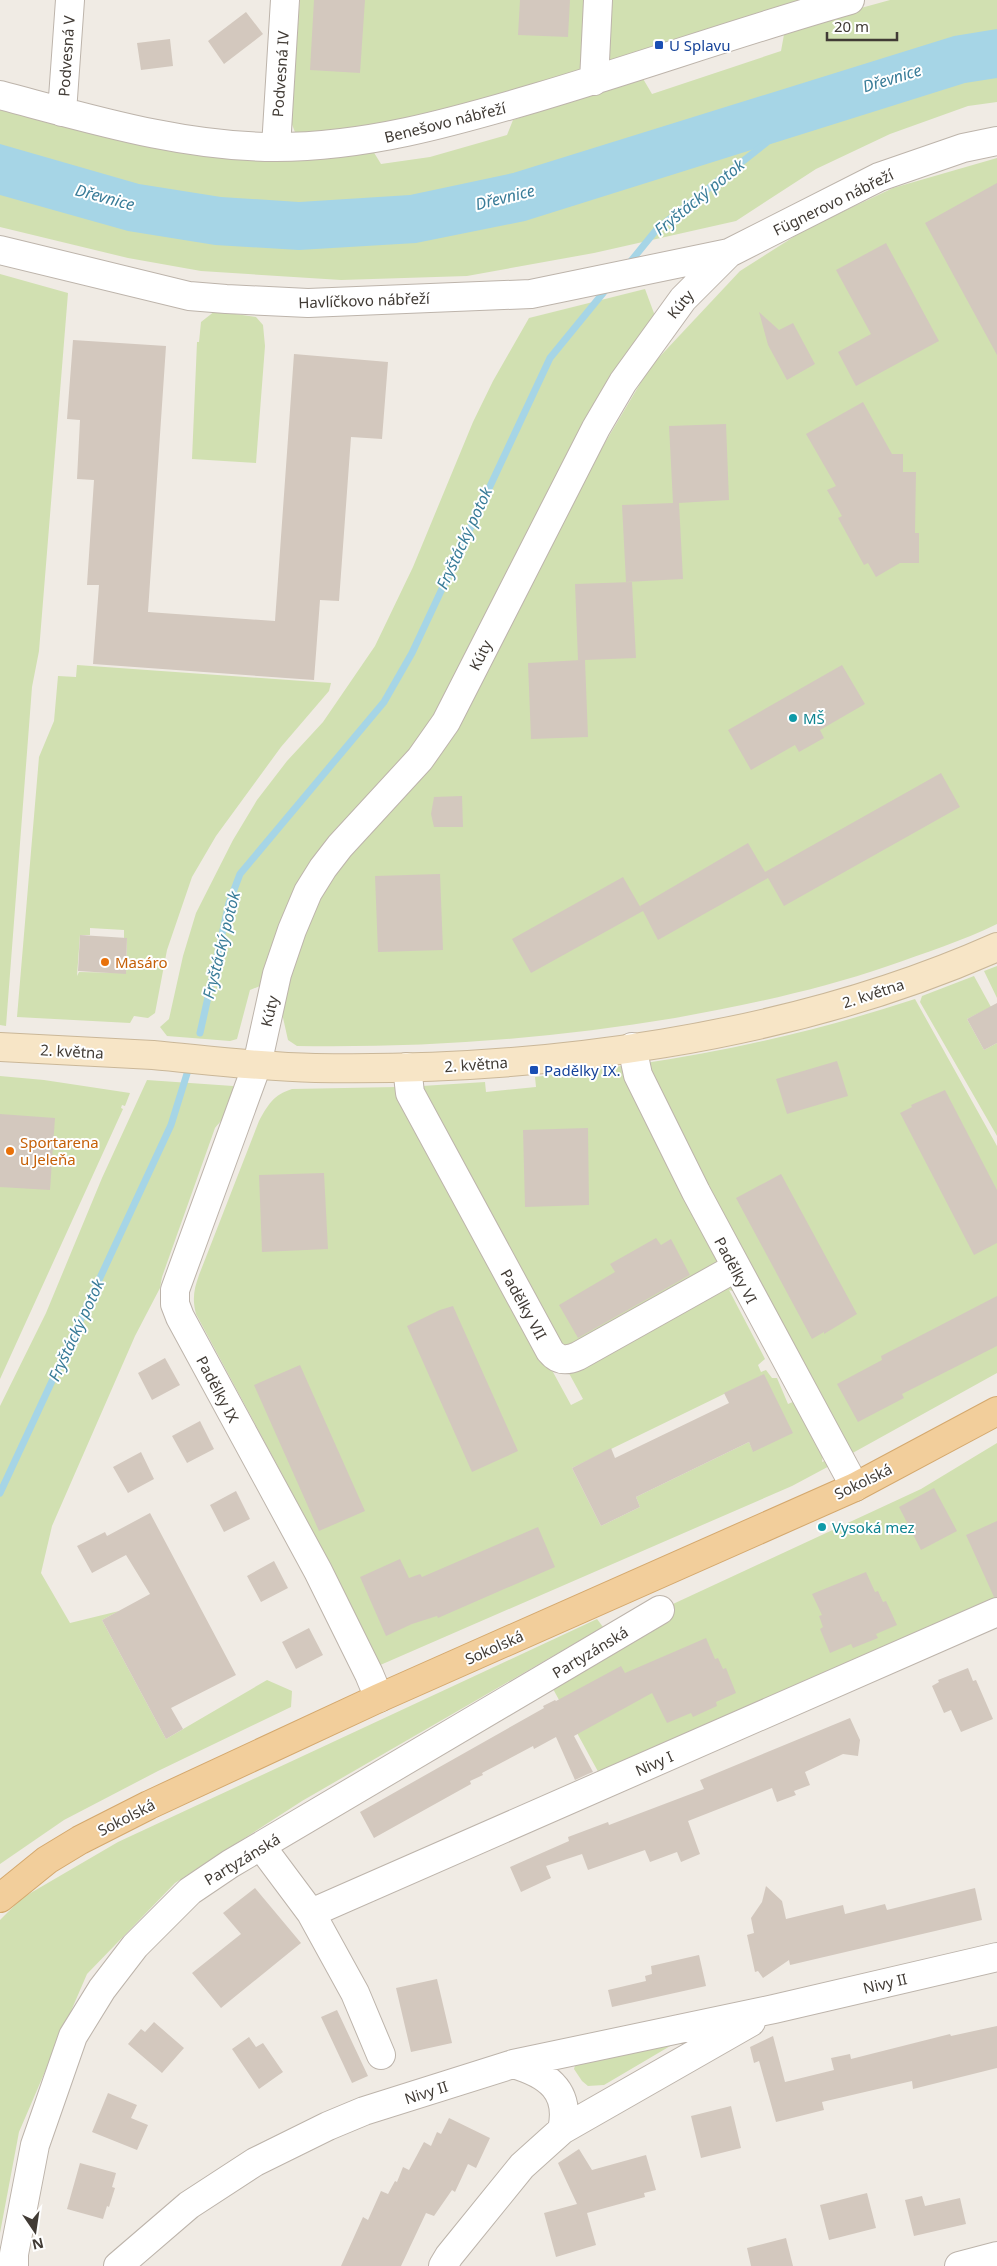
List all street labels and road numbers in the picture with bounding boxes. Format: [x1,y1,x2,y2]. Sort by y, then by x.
street label: Podvesná V [53,15,79,97]
street label: Podvesná IV [267,30,293,118]
street label: Benešovo nábřeží [382,97,509,147]
street label: Fügnerovo nábřeží [770,164,897,240]
street label: Kúty [662,285,698,323]
street label: Havlíčkovo nábřeží [298,288,431,312]
street label: Kúty [464,636,496,674]
street label: 2. května [840,974,906,1012]
street label: Kúty [256,993,282,1029]
street label: 2. května [40,1039,104,1063]
street label: 2. května [444,1052,508,1076]
street label: Padělky VI [710,1233,762,1307]
street label: Padělky VII [496,1265,552,1343]
street label: Padělky IX [192,1352,244,1426]
street label: Sokolská [831,1458,895,1504]
street label: Partyzánská [548,1622,632,1682]
street label: Sokolská [462,1625,526,1669]
street label: Nivy I [632,1746,676,1780]
street label: Sokolská [94,1794,158,1840]
street label: Partyzánská [200,1829,284,1889]
street label: Nivy II [861,1968,909,1998]
street label: Nivy II [402,2076,450,2108]

